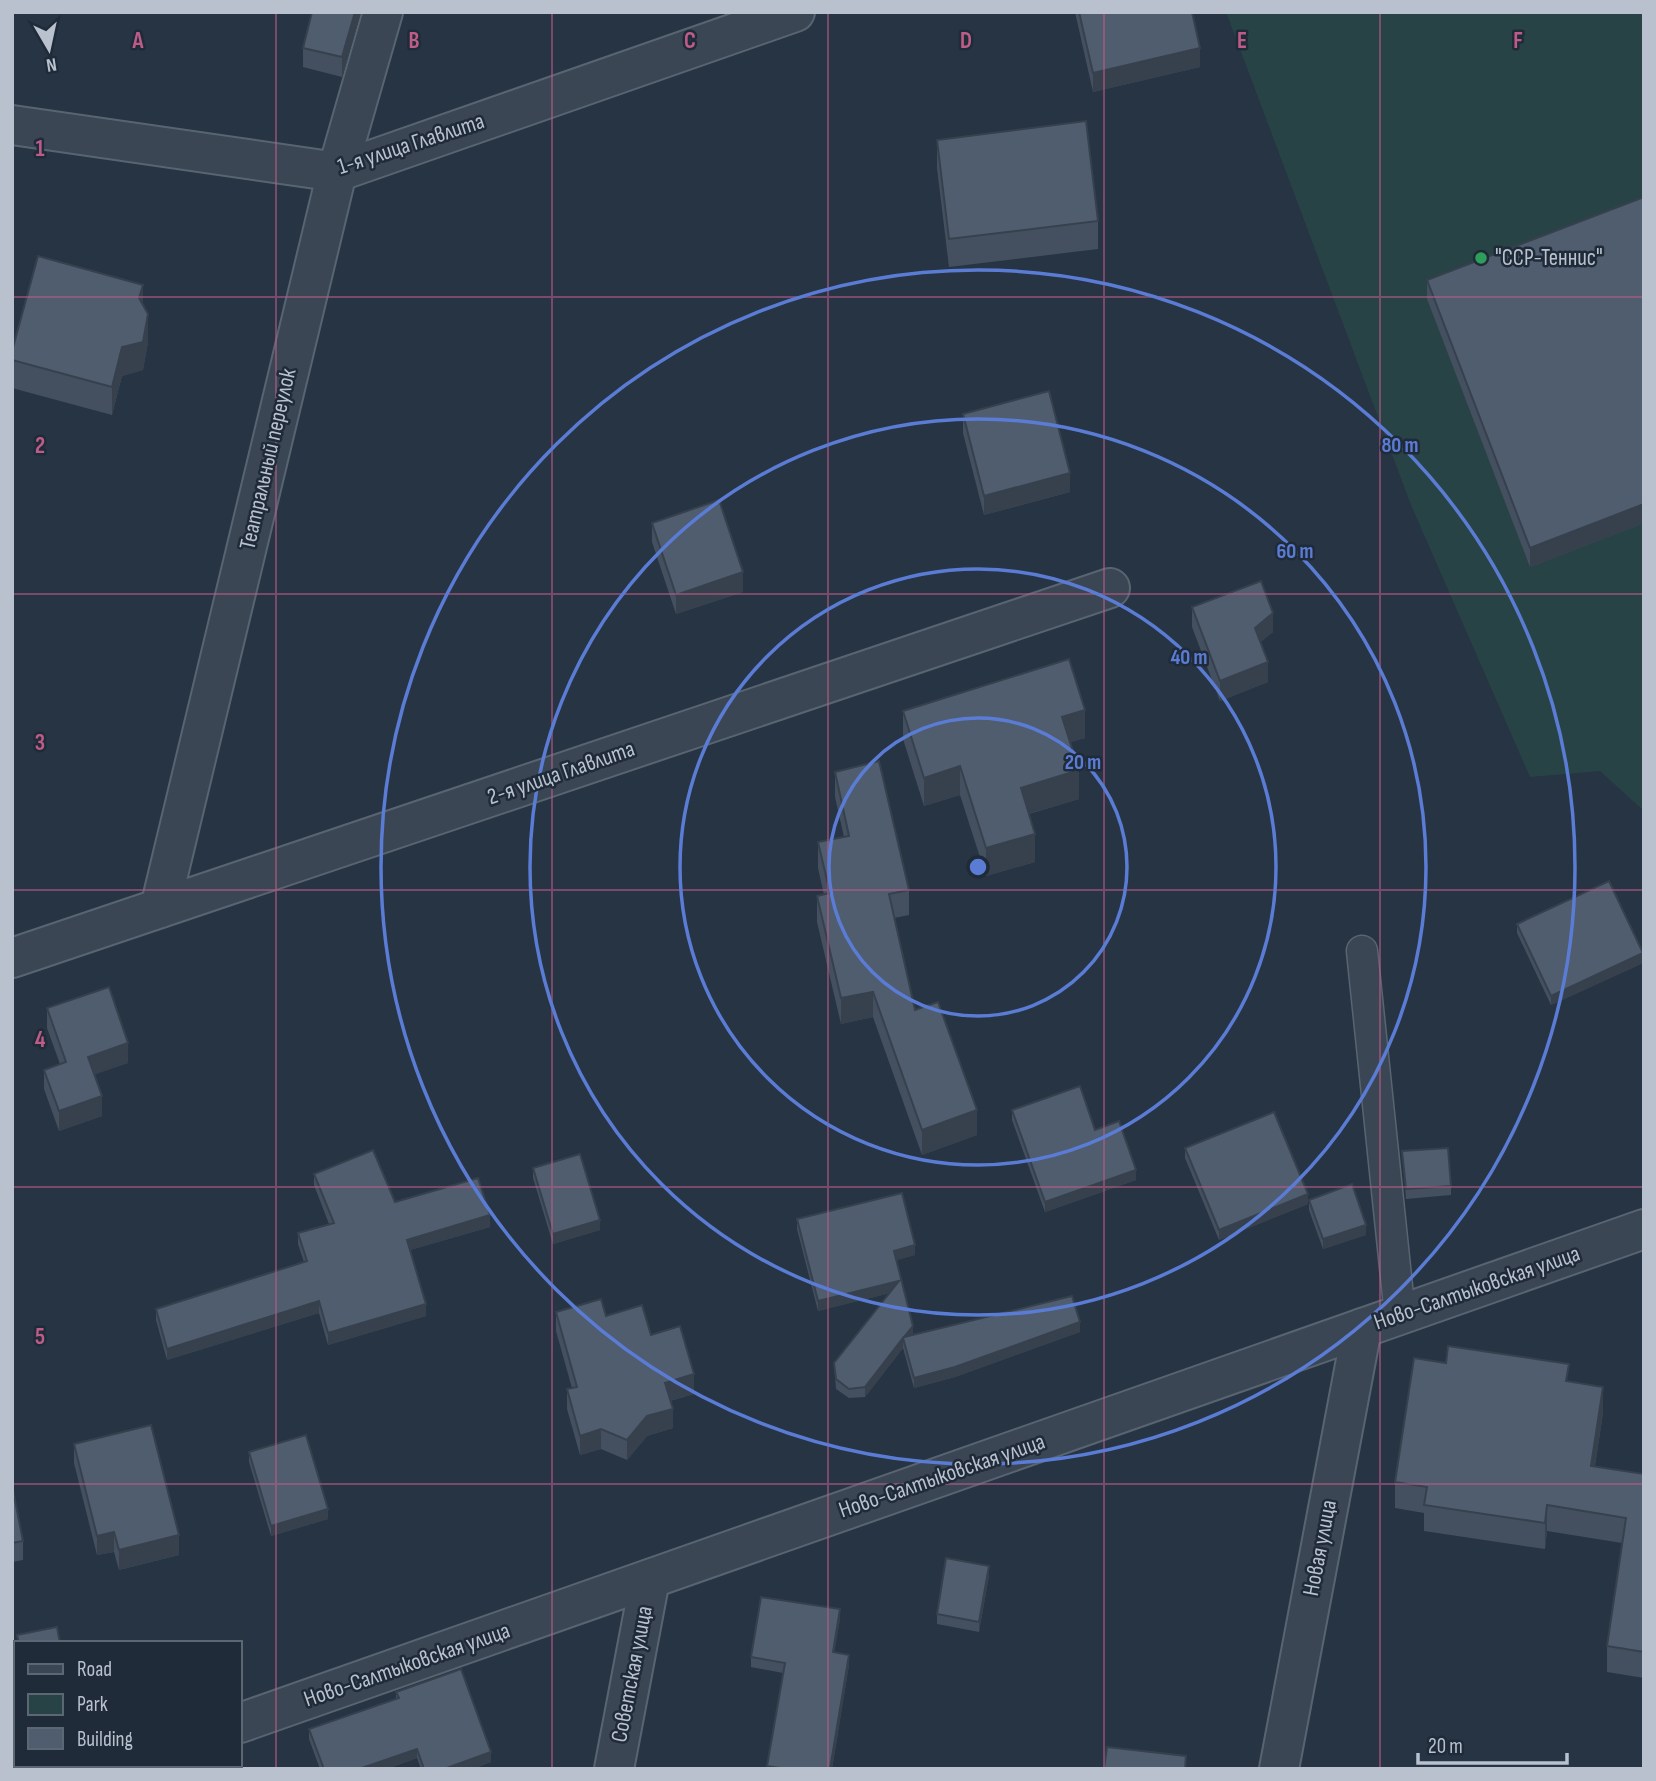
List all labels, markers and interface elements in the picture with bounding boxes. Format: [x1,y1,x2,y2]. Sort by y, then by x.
north arrow [14,14,84,84]
text: A [132,27,145,55]
text: B [409,27,420,55]
text: C [684,27,696,55]
text: D [960,27,972,55]
text: E [1237,27,1247,55]
text: F [1513,27,1523,55]
text: N [45,52,58,76]
street label: 1-я улица Главлита [334,107,488,181]
text: 1 [35,135,45,163]
place label: "ССР-Теннис" [1495,244,1603,272]
marker: "ССР-Теннис" [1473,250,1489,266]
street label: Театральный переулок [234,365,303,552]
text: 2 [35,432,45,460]
text: 80 m [1381,433,1419,458]
text: 60 m [1276,539,1314,564]
text: 40 m [1171,645,1207,670]
text: 3 [35,729,45,757]
street label: 2-я улица Главлита [484,735,638,811]
text: 20 m [1065,750,1101,775]
centre of rings [966,855,990,879]
text: 4 [35,1026,46,1054]
street label: Ново-Салтыковская улица [1370,1240,1584,1336]
text: 5 [35,1323,45,1351]
street label: Ново-Салтыковская улица [835,1428,1049,1524]
street label: Новая улица [1297,1498,1343,1598]
street label: Советская улица [605,1603,659,1745]
street label: Ново-Салтыковская улица [300,1617,514,1713]
legend [14,1641,242,1767]
text: Road [77,1657,112,1682]
text: Park [77,1692,108,1717]
scale bar [1418,1722,1567,1766]
text: Building [77,1727,133,1752]
text: 20 m [1428,1734,1463,1759]

